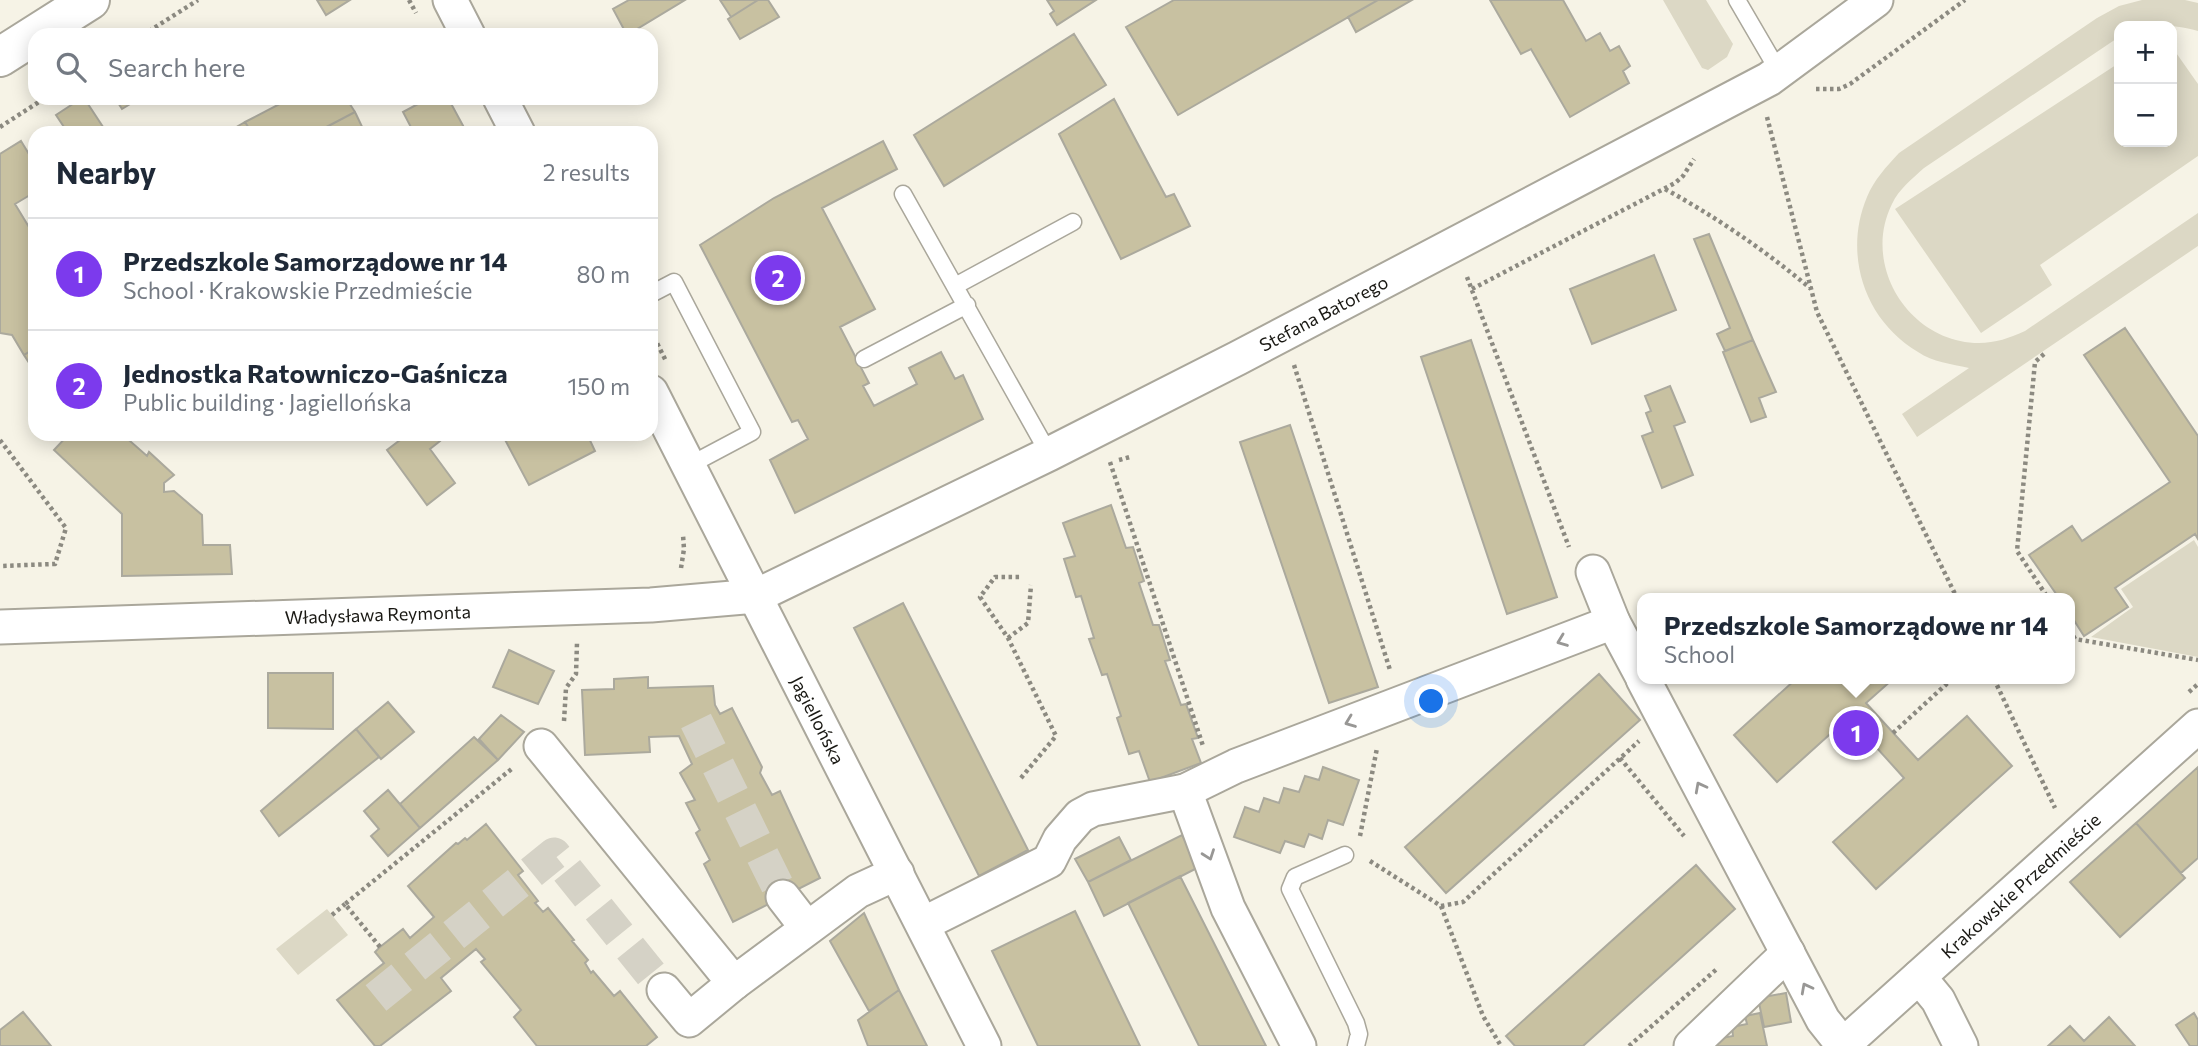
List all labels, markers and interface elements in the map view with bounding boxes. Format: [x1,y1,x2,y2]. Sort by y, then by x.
map controls [2114,21,2177,147]
button: + [2114,21,2177,84]
search box [28,28,658,105]
icon: search [52,48,90,86]
text: Search here [108,51,246,82]
button: − [2114,84,2177,147]
text: Nearby [56,153,156,190]
text: 2 results [543,158,630,186]
text: Przedszkole Samorządowe nr 14 [123,245,508,276]
pin: 2 [755,252,801,304]
text: 1 [74,260,84,288]
text: 80 m [577,260,630,288]
street label: Stefana Batorego [1255,270,1392,356]
text: School · Krakowskie Przedmieście [123,276,472,304]
text: Jednostka Ratowniczo-Gaśnicza [123,357,508,388]
text: 2 [72,372,86,400]
text: 150 m [567,372,630,400]
text: Public building · Jagiellońska [123,388,412,416]
popup [1637,593,2075,684]
street label: Władysława Reymonta [284,600,471,628]
text: Przedszkole Samorządowe nr 14 [1664,609,2048,640]
one-way arrow [1557,633,1569,647]
text: School [1664,640,1735,668]
street label: Jagiellońska [786,672,850,768]
your location [1414,684,1448,718]
pin: 1 [1833,707,1879,759]
one-way arrow [1344,714,1356,728]
one-way arrow [1695,782,1708,794]
street label: Krakowskie Przedmieście [1936,808,2105,963]
one-way arrow [1201,849,1215,861]
one-way arrow [1801,983,1814,995]

